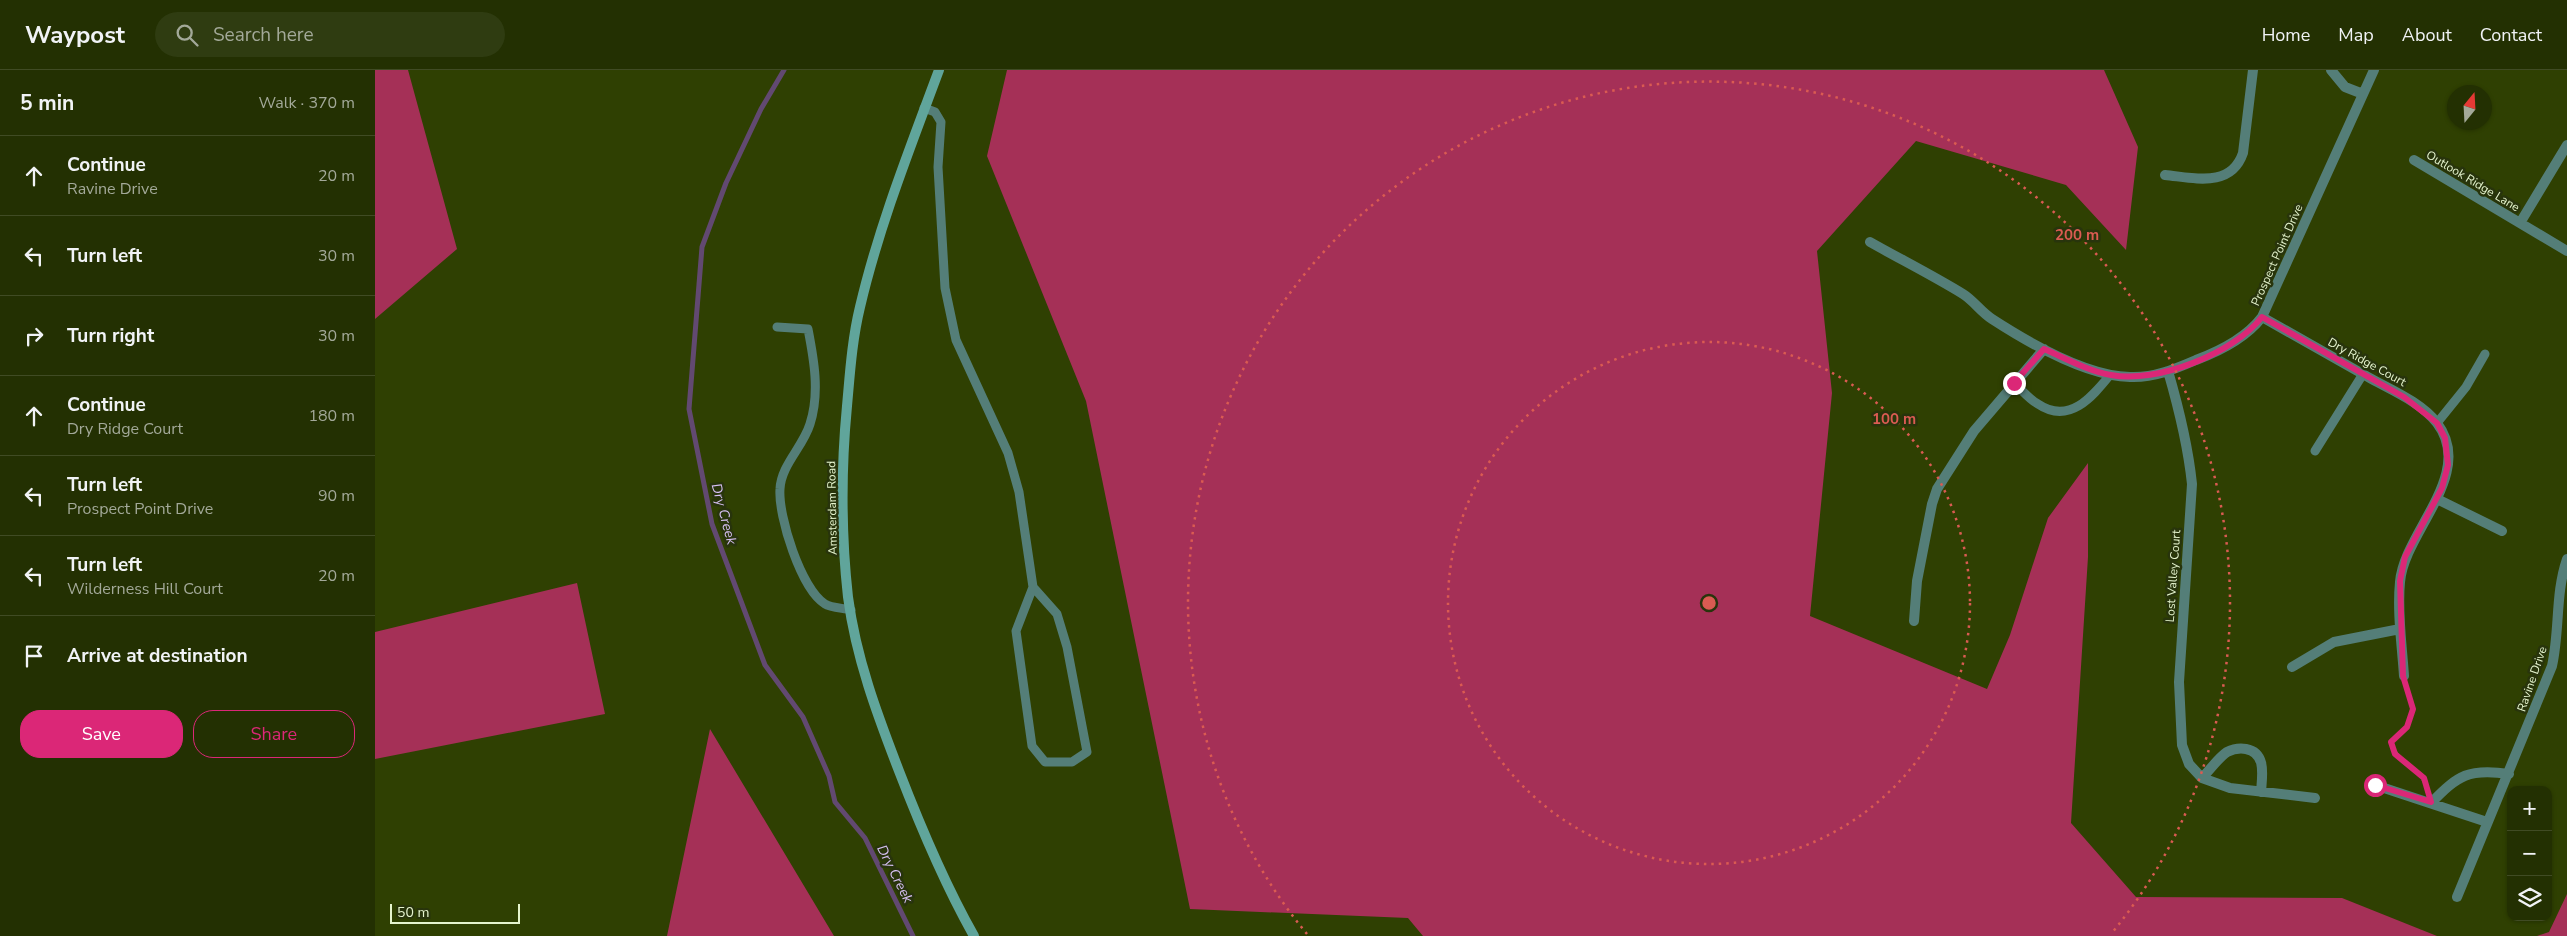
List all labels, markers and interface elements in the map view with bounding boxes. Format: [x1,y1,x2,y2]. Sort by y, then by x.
search box [155,12,505,57]
text: Waypost [25,19,125,51]
icon: search [173,21,201,49]
text: Search here [213,22,314,48]
text: Home [2262,23,2310,47]
text: Map [2338,23,2374,47]
text: About [2402,23,2452,47]
text: Contact [2480,23,2542,47]
north arrow [2447,85,2492,130]
text: 5 min [20,89,74,117]
text: Walk · 370 m [259,92,355,114]
street label: Outlook Ridge Lane [2423,147,2523,215]
text: Continue [67,152,146,178]
icon: ahead [20,162,48,190]
text: 20 m [318,165,355,187]
text: Ravine Drive [67,178,158,200]
street label: Prospect Point Drive [2247,202,2307,308]
text: 200 m [2055,225,2099,245]
icon: left [20,242,48,270]
text: Turn left [67,243,142,269]
text: 30 m [318,245,355,267]
icon: right [20,322,48,350]
text: Turn right [67,323,154,349]
text: 30 m [318,325,355,347]
street label: Dry Ridge Court [2325,334,2410,390]
route end [2003,372,2026,395]
text: Continue [67,392,146,418]
icon: ahead [20,402,48,430]
text: 180 m [308,405,355,427]
text: 100 m [1872,409,1916,429]
text: Dry Ridge Court [67,418,183,440]
street label: Amsterdam Road [823,461,841,555]
text: Turn left [67,472,142,498]
water label: Dry Creek [707,481,742,548]
icon: left [20,482,48,510]
text: 90 m [318,485,355,507]
text: Prospect Point Drive [67,498,213,520]
street label: Lost Valley Court [2162,528,2184,623]
text: Turn left [67,552,142,578]
icon: left [20,562,48,590]
text: 20 m [318,565,355,587]
text: Wilderness Hill Court [67,578,223,600]
centre of rings [1700,594,1718,612]
icon: arrive [20,642,48,670]
text: Arrive at destination [67,643,248,669]
street label: Ravine Drive [2513,644,2551,714]
button: Save [20,710,183,758]
button: Share [193,710,355,758]
route start [2364,774,2387,797]
map controls [2507,786,2552,921]
button: + [2507,786,2552,831]
button: − [2507,831,2552,876]
water label: Dry Creek [872,842,918,907]
button: layers [2507,876,2552,921]
scale bar [390,901,520,924]
text: 50 m [397,903,429,922]

